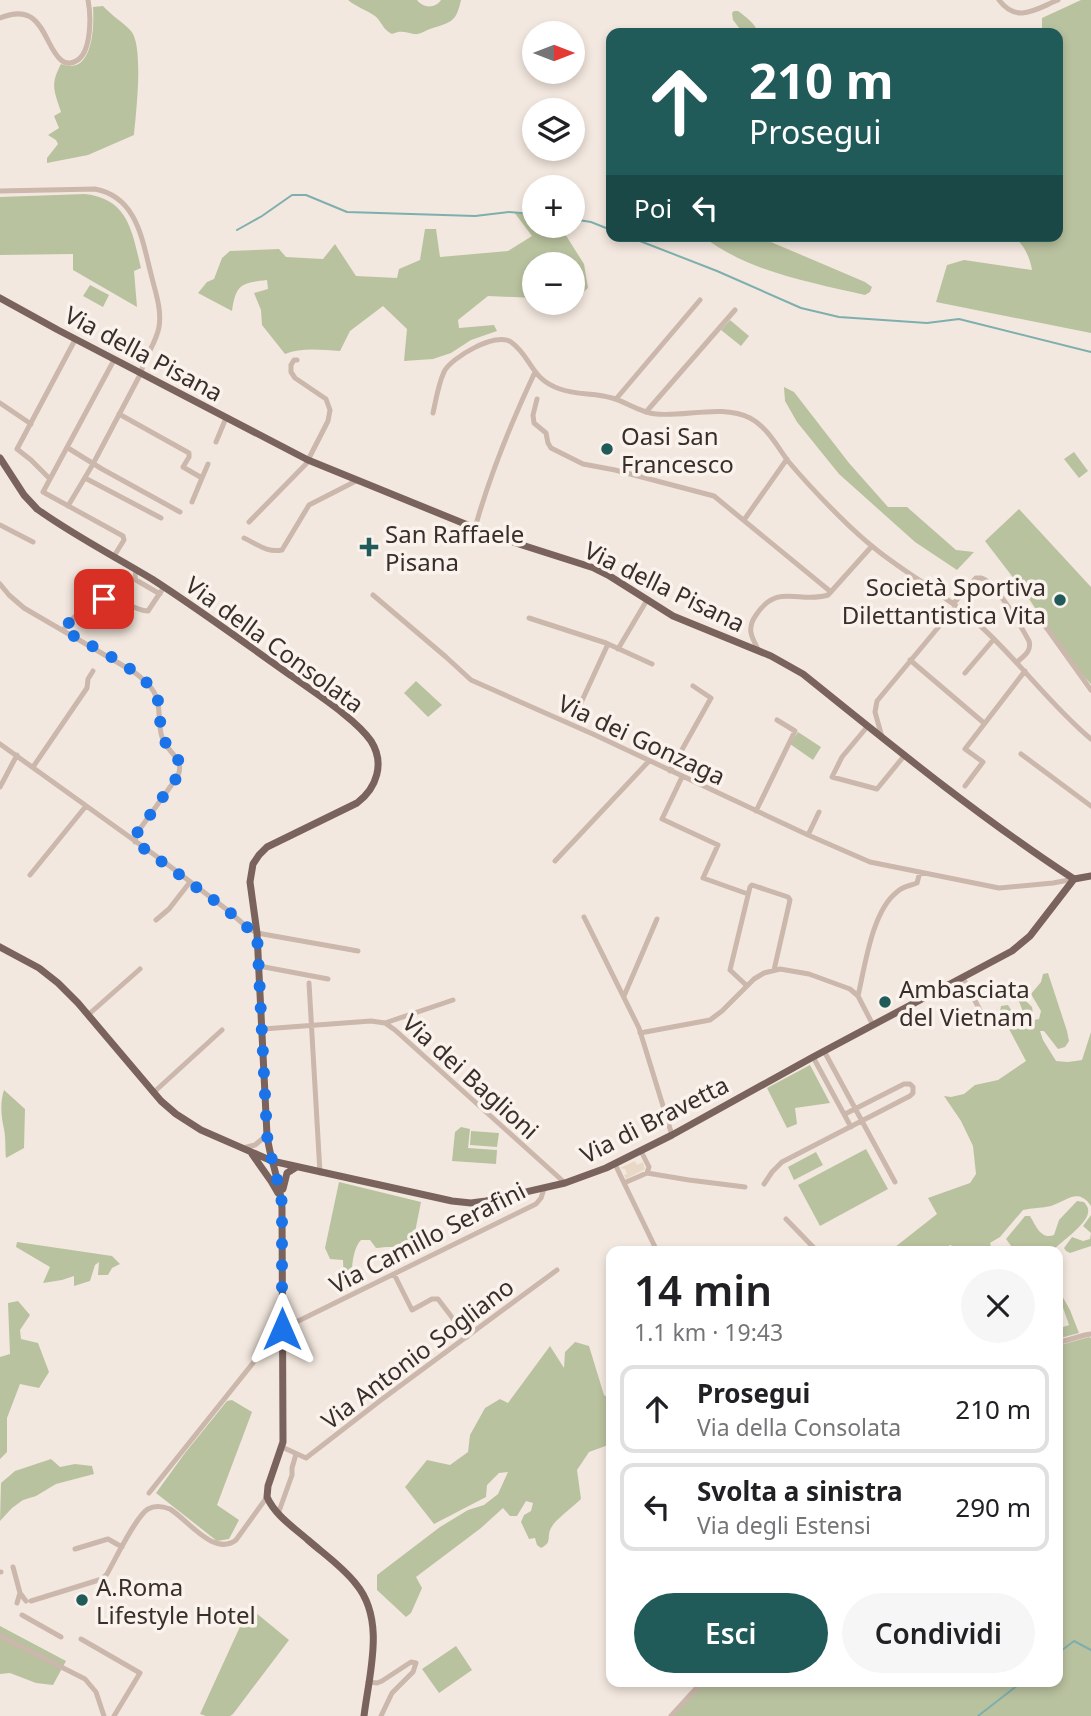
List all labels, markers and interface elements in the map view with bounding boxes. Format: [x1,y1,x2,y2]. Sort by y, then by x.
north arrow [522,21,584,84]
map controls [522,21,585,315]
text: 210 m [749,47,894,113]
icon: ahead [634,56,725,147]
button: layers [522,98,585,161]
text: Prosegui [749,110,881,153]
button: + [522,175,585,238]
icon: left [686,189,724,227]
text: Poi [634,190,672,226]
button: − [522,252,585,315]
street label: Via della Pisana [59,297,229,409]
place label: Oasi San Francesco [621,419,734,480]
marker: Oasi San Francesco [599,441,615,457]
place label: San Raffaele Pisana [385,517,524,578]
street label: Via della Pisana [579,533,751,639]
marker: San Raffaele Pisana [359,537,379,557]
street label: Via della Consolata [179,568,371,720]
pin [74,569,134,629]
place label: Società Sportiva Dilettantistica Vita [842,570,1046,631]
icon: arrive [85,580,123,618]
marker: Società Sportiva Dilettantistica Vita [1052,592,1068,608]
street label: Via dei Gonzaga [553,686,731,792]
place label: Ambasciata del Vietnam [899,972,1033,1033]
marker: Ambasciata del Vietnam [877,994,893,1010]
street label: Via dei Baglioni [396,1006,546,1146]
street label: Via di Bravetta [574,1067,734,1171]
street label: Via Camillo Serafini [323,1173,531,1301]
text: 14 min [634,1261,772,1318]
button: close [961,1269,1035,1343]
street label: Via Antonio Sogliano [314,1270,520,1436]
position arrow [245,1292,319,1366]
text: 1.1 km · 19:43 [634,1316,783,1348]
text: Prosegui [697,1375,810,1411]
icon: ahead [638,1390,676,1428]
text: 210 m [955,1391,1031,1427]
text: Via della Consolata [697,1411,901,1443]
text: Svolta a sinistra [697,1473,903,1509]
icon: left [638,1488,676,1526]
text: 290 m [955,1489,1031,1525]
text: Via degli Estensi [697,1509,871,1541]
place label: A.Roma Lifestyle Hotel [96,1570,256,1631]
marker: A.Roma Lifestyle Hotel [74,1592,90,1608]
button: Esci [634,1593,828,1673]
button: Condividi [842,1593,1035,1673]

